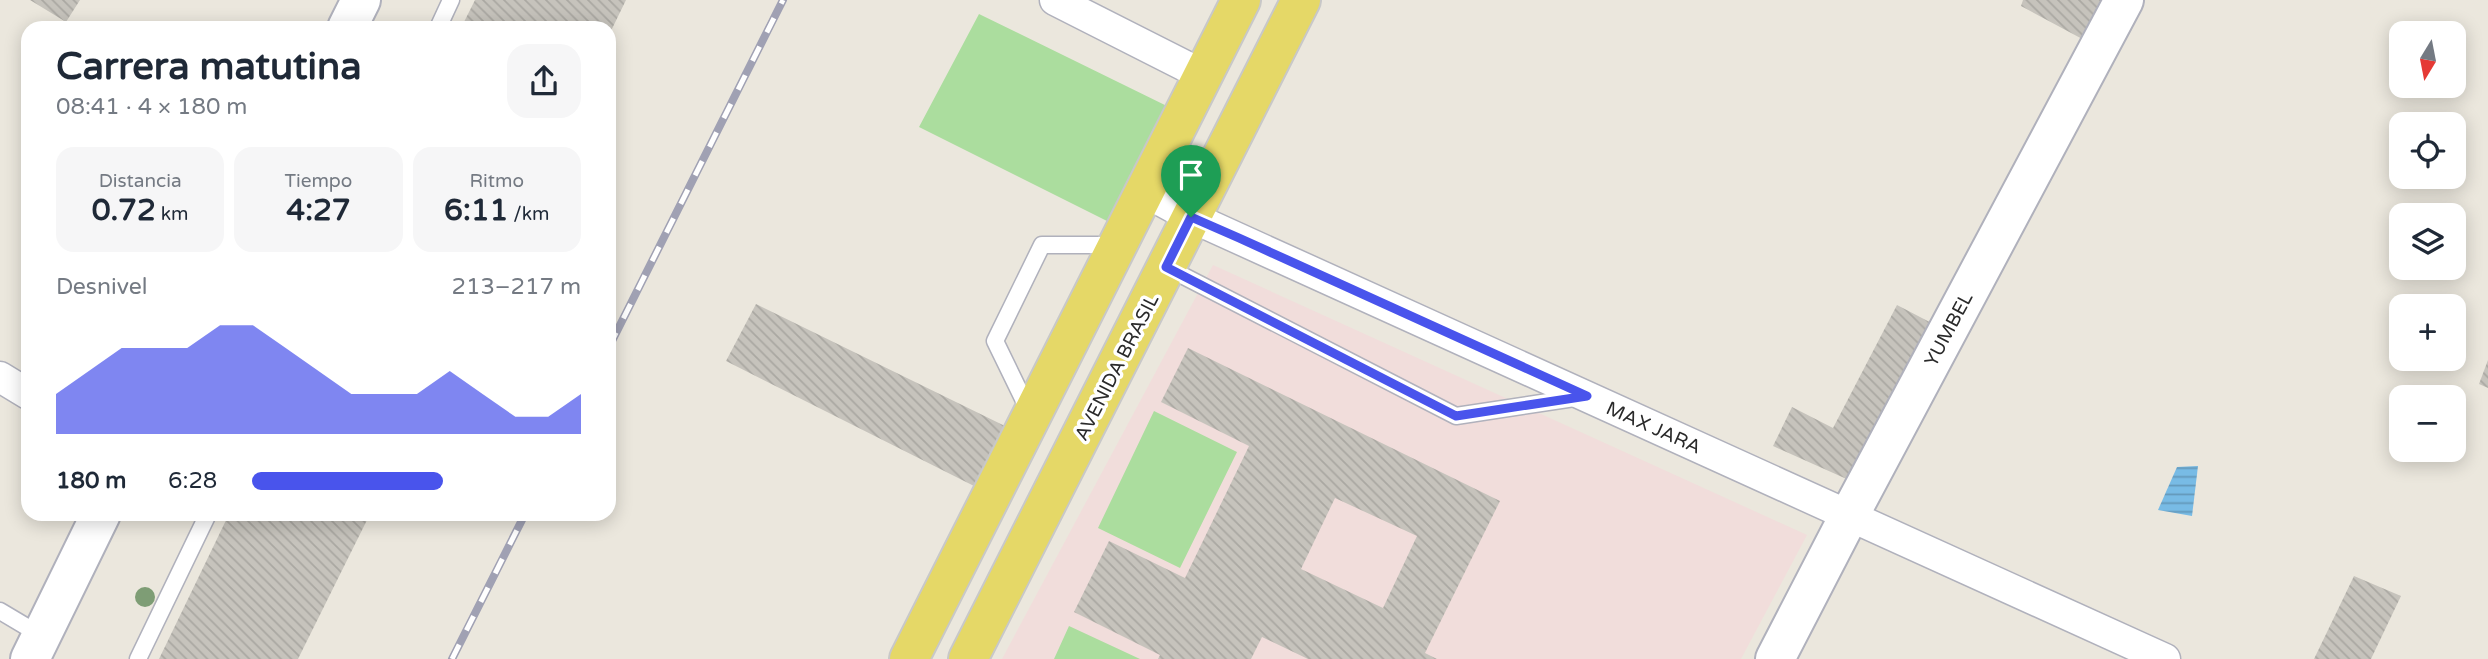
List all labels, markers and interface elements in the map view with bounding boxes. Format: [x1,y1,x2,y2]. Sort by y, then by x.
north arrow [2389,21,2466,98]
map controls [2389,21,2466,462]
text: Carrera matutina [56,44,362,90]
button: share [507,44,581,118]
text: 08:41 · 4 × 180 m [56,93,247,121]
button: locate [2389,112,2466,189]
pin [1161,145,1221,217]
icon: arrive [1172,156,1210,194]
text: Distancia [99,170,182,192]
text: Tiempo [285,170,352,192]
text: Ritmo [470,170,524,192]
text: 0.72 [92,192,156,229]
text: 4:27 [286,192,351,229]
text: 6:11 [444,192,508,229]
text: km [156,203,189,225]
text: /km [508,203,550,225]
button: layers [2389,203,2466,280]
text: Desnivel [56,273,147,301]
text: 213–217 m [452,273,581,301]
street label: YUMBEL [1920,288,1978,370]
street label: AVENIDA BRASIL [1070,291,1163,444]
button: + [2389,294,2466,371]
button: − [2389,385,2466,462]
street label: MAX JARA [1603,397,1704,459]
text: 180 m [56,467,126,495]
text: 6:28 [168,467,217,495]

